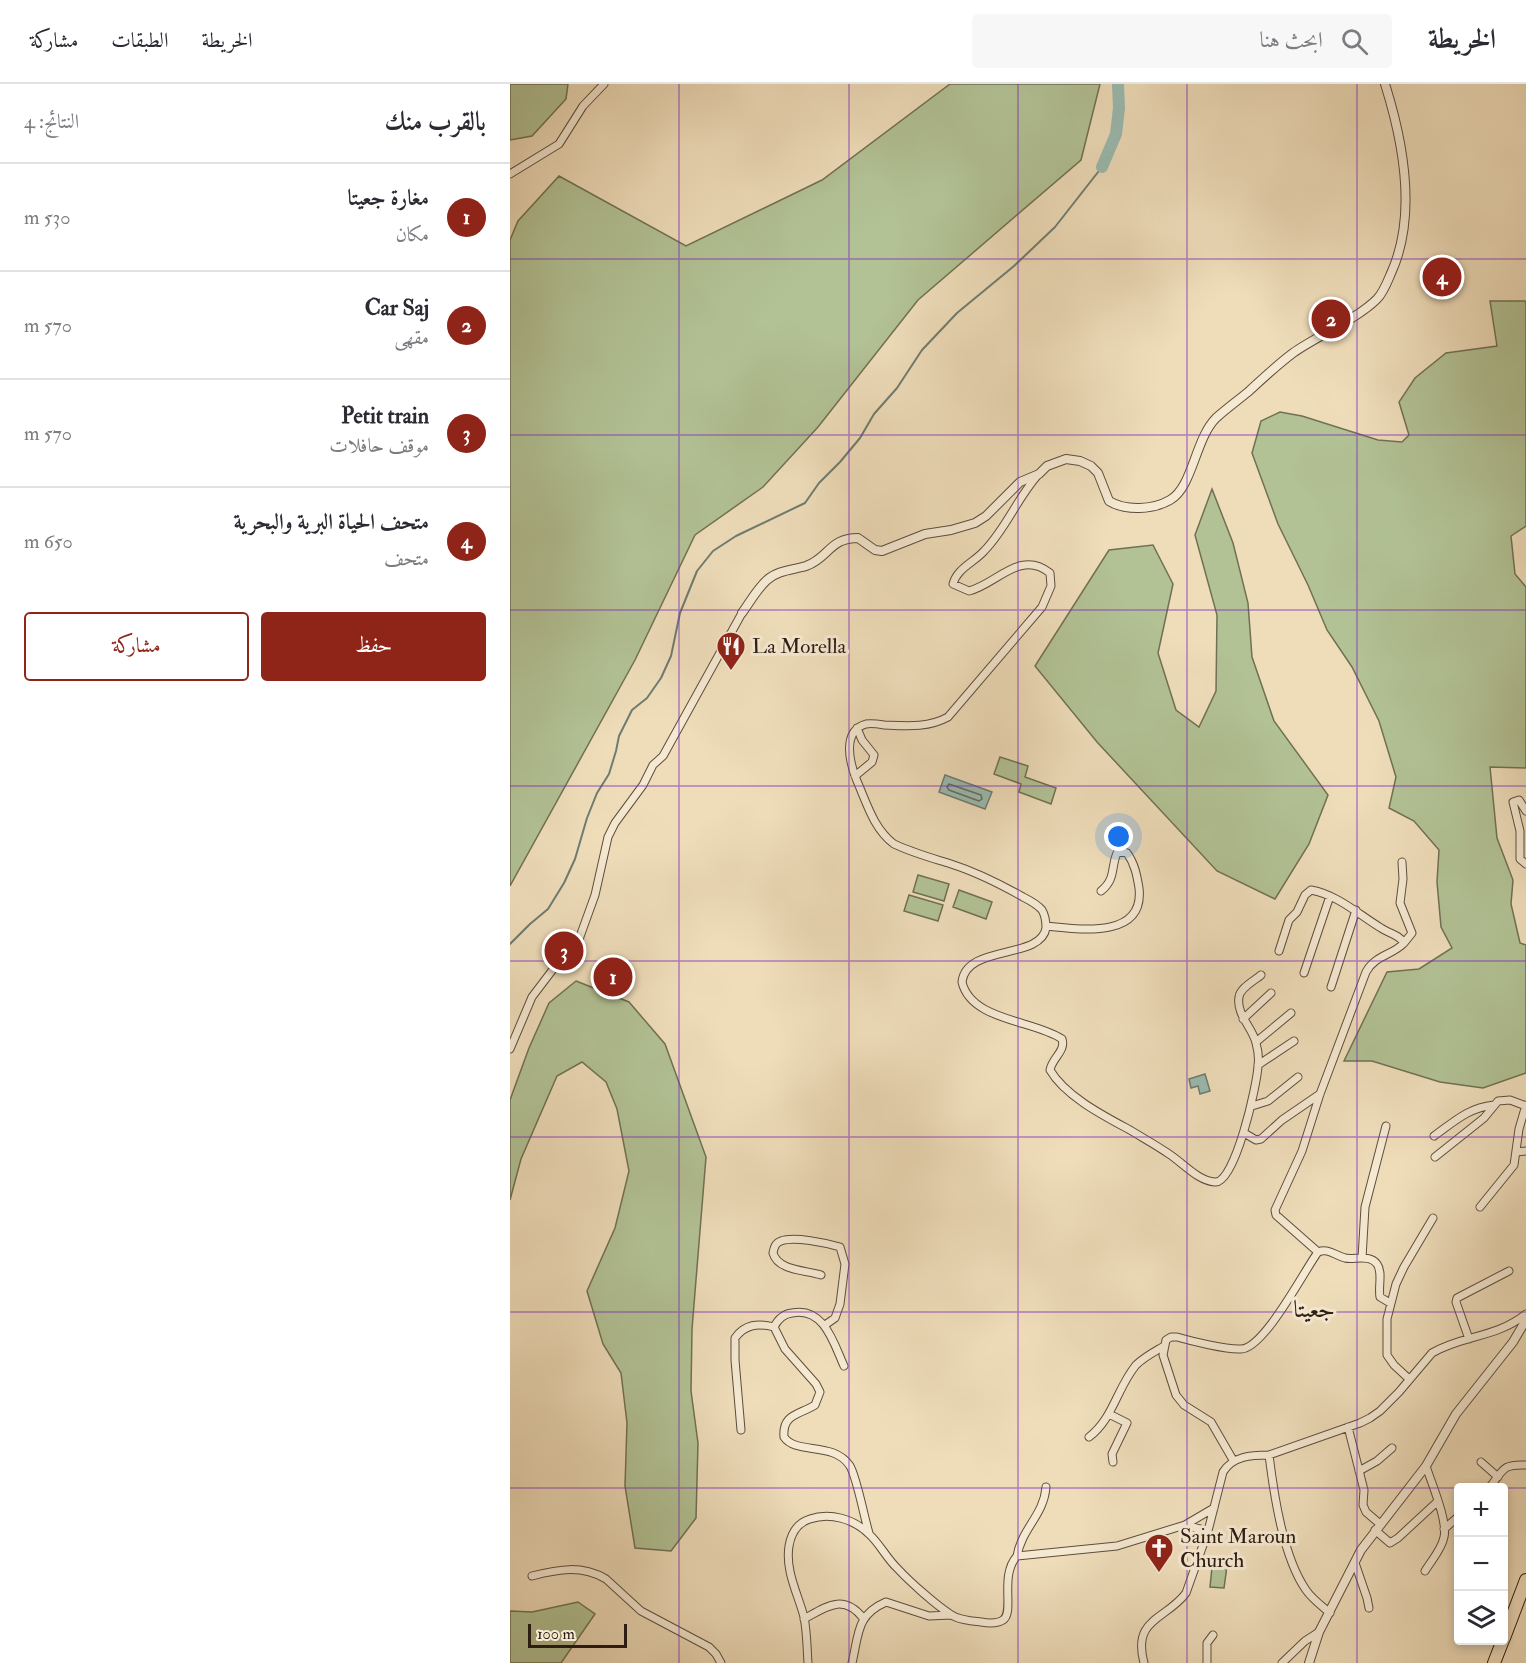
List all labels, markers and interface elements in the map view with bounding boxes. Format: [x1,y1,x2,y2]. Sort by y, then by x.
search box [972,14,1392,68]
text: الخريطة [1428,22,1496,57]
icon: search [1338,25,1371,58]
text: ابحث هنا [1260,26,1323,54]
text: مشاركة [30,27,78,54]
text: الطبقات [111,27,168,54]
text: الخريطة [201,27,253,54]
text: بالقرب منك [384,106,486,138]
text: النتائج: 4 [24,109,79,134]
text: مغارة جعيتا [348,184,429,212]
text: 530 m [24,205,70,230]
text: 1 [463,205,470,230]
text: مكان [395,222,429,247]
pin: 4 [1422,254,1462,300]
text: Car Saj [365,294,429,322]
pin: 2 [1312,296,1350,342]
text: 570 m [24,313,72,338]
text: 2 [461,313,472,338]
text: مقهى [394,325,429,350]
text: Petit train [341,402,429,430]
text: 570 m [24,421,72,446]
text: 3 [463,421,470,446]
text: موقف حافلات [329,433,429,458]
text: متحف الحياة البرية والبحرية [234,508,429,536]
text: 650 m [24,529,73,554]
text: 4 [461,529,472,554]
text: متحف [384,546,429,571]
button: مشاركة [24,612,249,681]
button: حفظ [261,612,486,681]
restaurant icon: La Morella [715,630,747,672]
place label: La Morella [752,633,847,660]
your location [1104,822,1133,851]
pin: 3 [544,928,584,974]
pin: 1 [594,954,632,1000]
district label: جعيتا [1293,1294,1335,1325]
map controls [1454,1483,1508,1645]
button: + [1454,1483,1508,1537]
place label: Saint Maroun Church [1180,1523,1296,1574]
church icon: Saint Maroun Church [1143,1532,1175,1574]
button: − [1454,1537,1508,1591]
button: layers [1454,1591,1508,1645]
scale bar [528,1621,627,1648]
text: 100 m [537,1624,575,1644]

